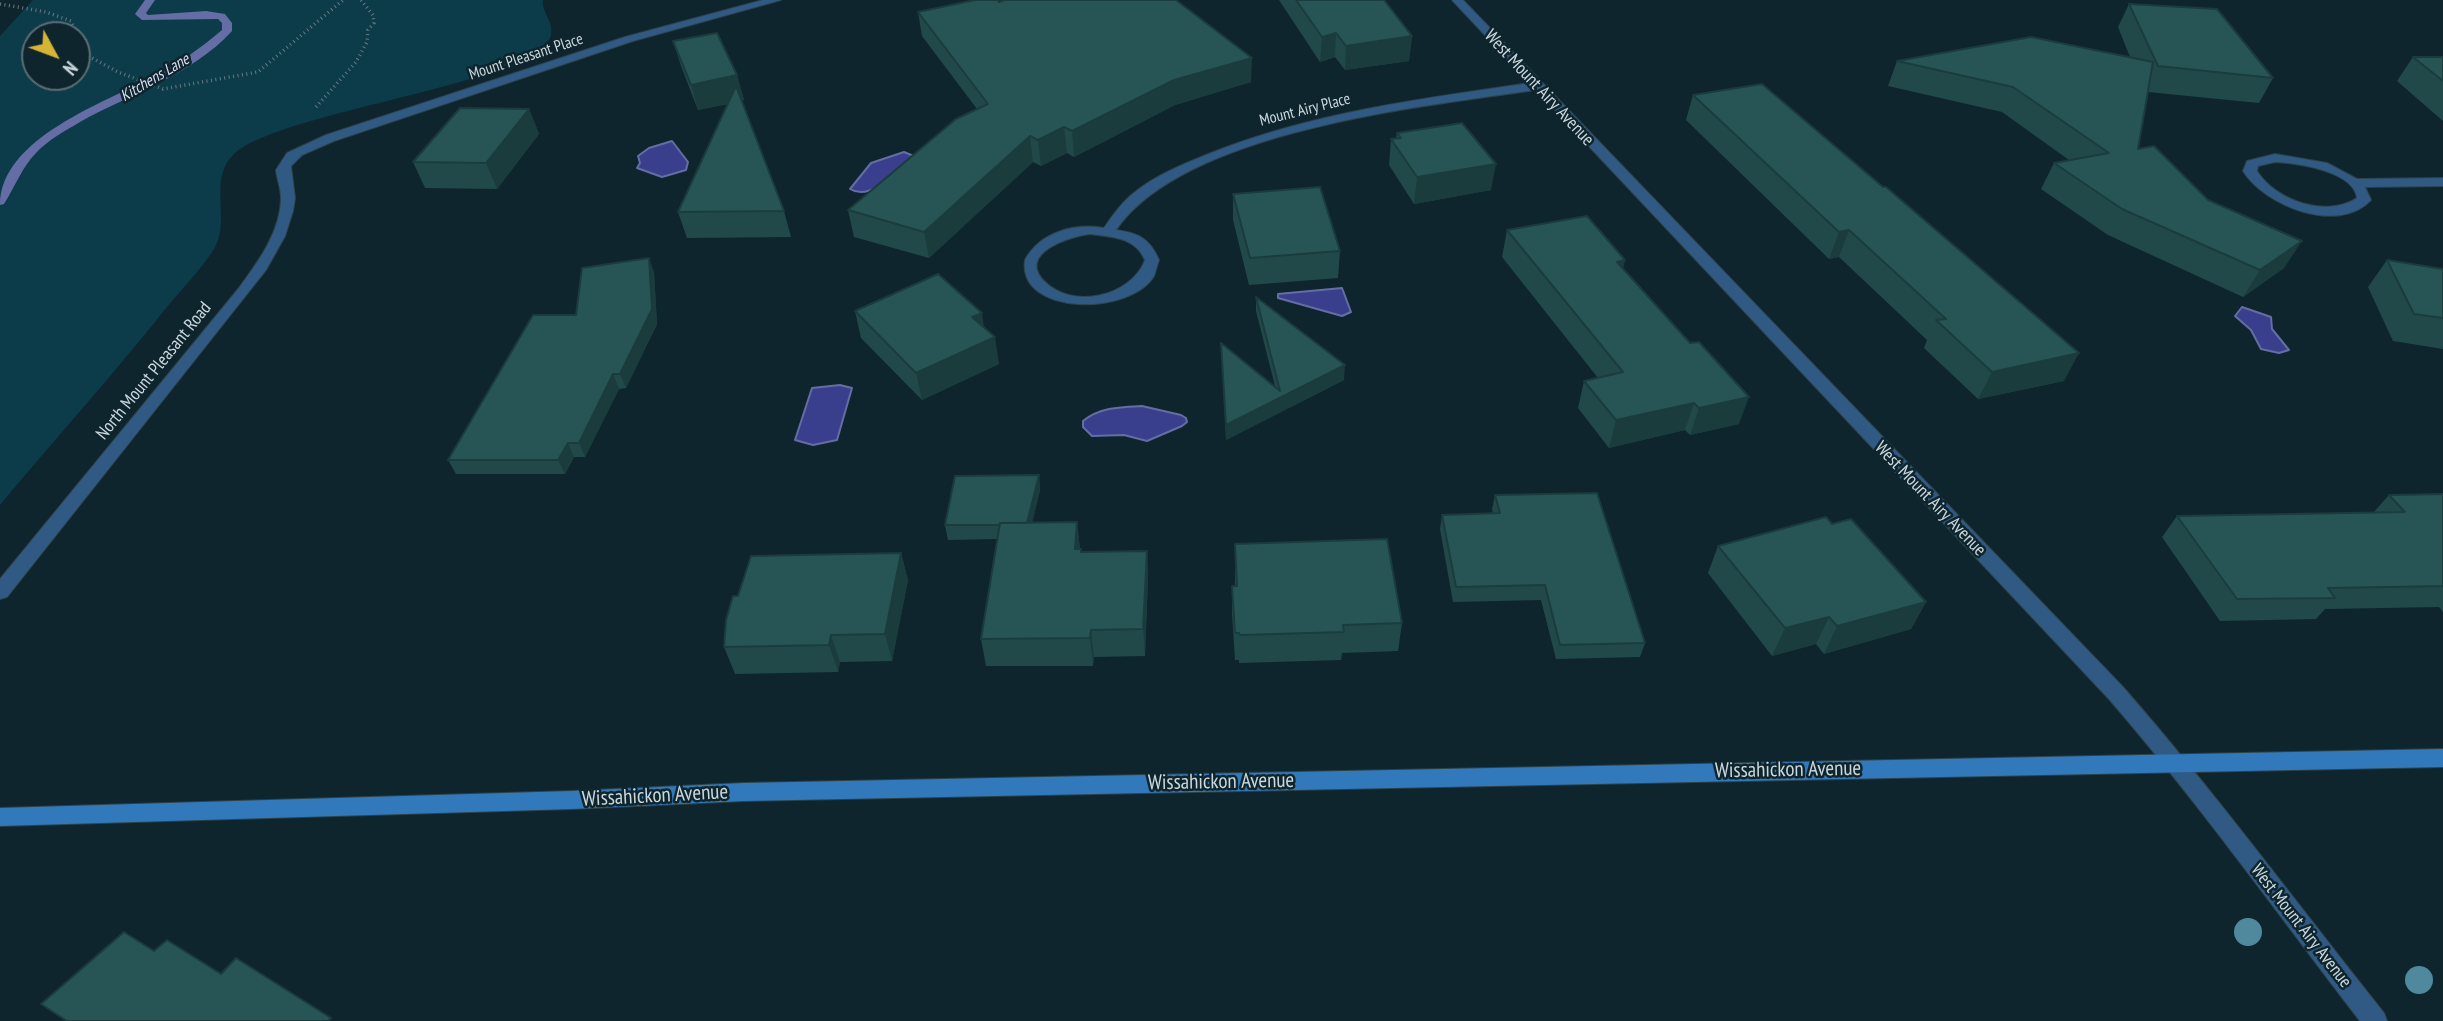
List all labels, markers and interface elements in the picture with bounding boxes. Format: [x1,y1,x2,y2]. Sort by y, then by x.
north arrow [21,21,91,91]
street label: West Mount Airy Avenue [1480,25,1598,151]
street label: Mount Pleasant Place [467,30,585,84]
water label: Kitchens Lane [117,50,193,106]
text: N [58,57,83,80]
street label: Mount Airy Place [1258,89,1352,131]
street label: North Mount Pleasant Road [92,298,216,444]
street label: West Mount Airy Avenue [1870,437,1990,561]
street label: Wissahickon Avenue [1715,756,1861,784]
street label: Wissahickon Avenue [1148,768,1294,796]
street label: Wissahickon Avenue [581,780,729,812]
street label: West Mount Airy Avenue [2246,860,2356,992]

